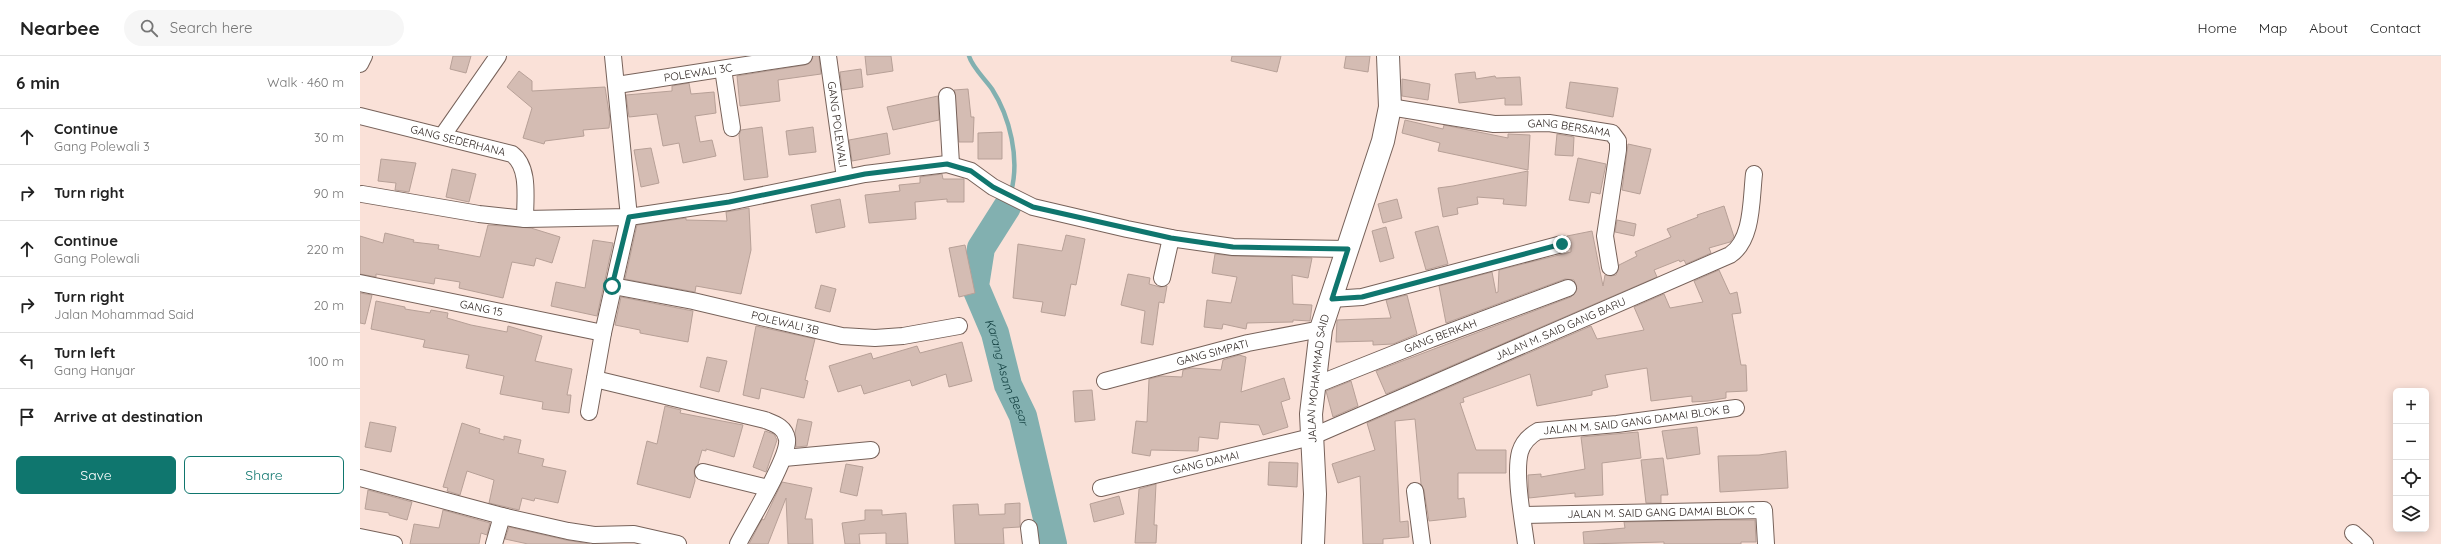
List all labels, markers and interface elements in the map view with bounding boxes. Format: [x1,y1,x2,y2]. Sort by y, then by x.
search box [124,10,404,46]
text: Nearbee [20,16,100,40]
icon: search [138,17,160,39]
text: Search here [170,18,253,37]
text: Home [2198,19,2237,37]
text: Map [2259,19,2287,37]
text: About [2309,19,2348,37]
text: Contact [2370,19,2421,37]
street label: POLEWALI 3C [663,60,733,85]
text: 6 min [16,72,60,93]
text: Walk · 460 m [267,74,344,90]
street label: GANG POLEWALI [825,80,850,168]
street label: GANG BERSAMA [1528,116,1612,140]
text: Continue [54,119,118,138]
street label: GANG SEDERHANA [409,122,507,159]
icon: ahead [16,126,38,148]
text: 30 m [314,129,344,145]
text: Gang Polewali 3 [54,138,150,154]
icon: right [16,182,38,204]
text: Turn right [54,183,125,202]
text: 90 m [314,185,344,201]
text: Continue [54,231,118,250]
route end [1553,235,1571,253]
icon: ahead [16,238,38,260]
text: 220 m [306,241,344,257]
text: Gang Polewali [54,250,139,266]
route start [603,277,621,295]
text: Turn right [54,287,125,306]
icon: right [16,294,38,316]
street label: JALAN M. SAID GANG BARU [1493,294,1628,363]
text: 20 m [314,297,344,313]
street label: GANG 15 [459,297,504,319]
text: Jalan Mohammad Said [54,306,194,322]
street label: POLEWALI 3B [750,308,820,337]
street label: JALAN MOHAMMAD SAID [1304,312,1332,444]
water label: Karang Asam Besar [982,316,1033,428]
street label: GANG BERKAH [1402,316,1479,356]
street label: GANG SIMPATI [1175,336,1250,369]
text: Turn left [54,343,116,362]
icon: left [16,350,38,372]
text: 100 m [308,353,344,369]
text: Gang Hanyar [54,362,135,378]
map controls [2393,388,2429,532]
button: + [2393,388,2429,424]
street label: JALAN M. SAID GANG DAMAI BLOK B [1542,402,1730,438]
icon: arrive [16,406,38,428]
text: Arrive at destination [54,407,203,426]
button: − [2393,424,2429,460]
street label: GANG DAMAI [1172,448,1240,477]
button: Save [16,456,176,494]
button: Share [184,456,344,494]
button: locate [2393,460,2429,496]
button: layers [2393,496,2429,532]
street label: JALAN M. SAID GANG DAMAI BLOK C [1567,503,1755,521]

